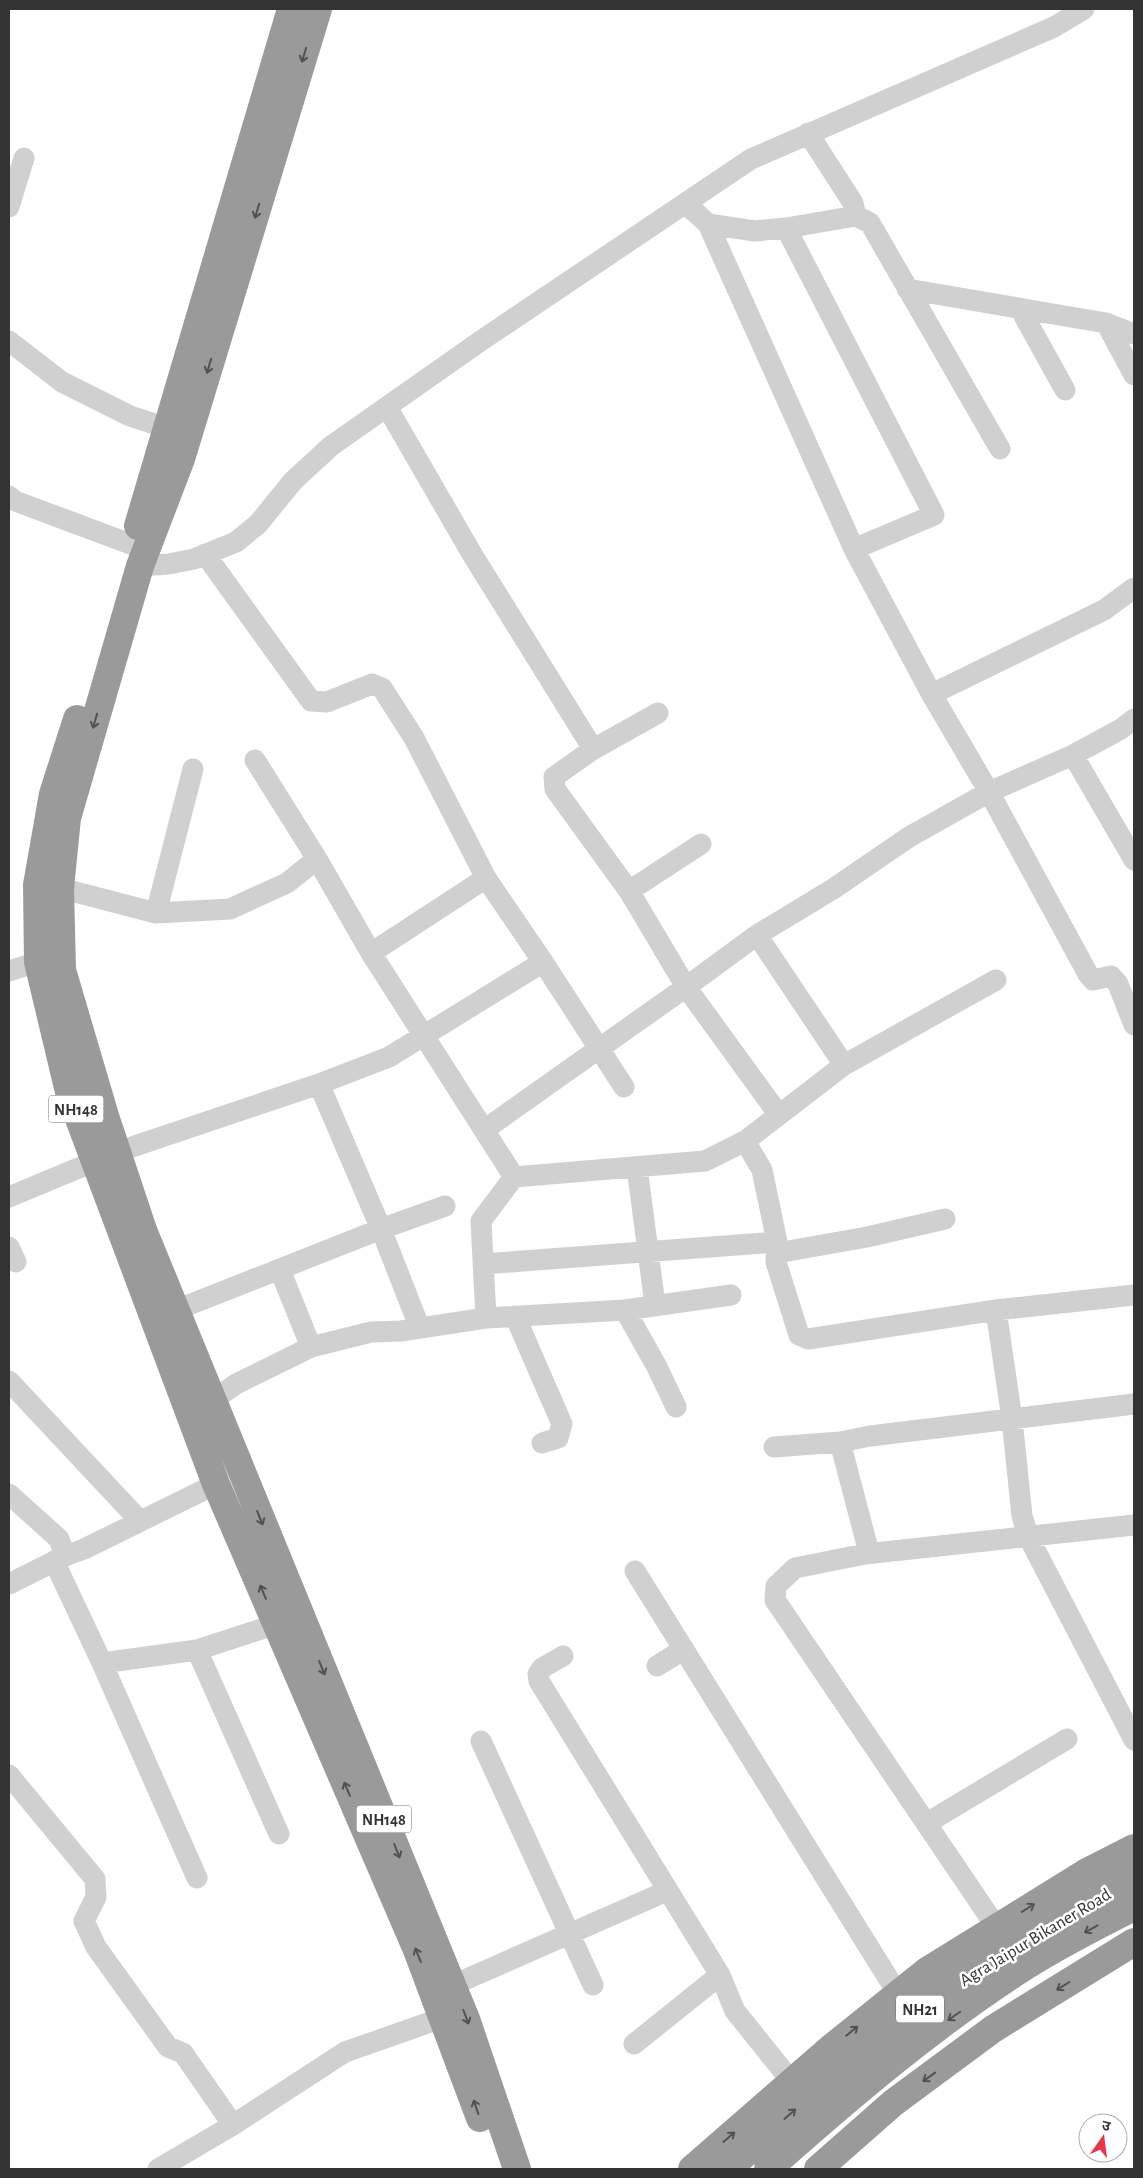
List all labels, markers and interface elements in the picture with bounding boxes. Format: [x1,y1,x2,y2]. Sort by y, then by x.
one-way arrow [299,47,309,63]
one-way arrow [251,202,261,218]
one-way arrow [204,358,214,374]
one-way arrow [90,712,100,728]
road number: NH148 [48,1096,104,1122]
one-way arrow [256,1510,266,1525]
one-way arrow [257,1585,267,1600]
one-way arrow [318,1660,327,1675]
one-way arrow [342,1782,352,1797]
road number: NH148 [356,1806,412,1832]
one-way arrow [393,1843,403,1858]
street label: Agra Jaipur Bikaner Road [957,1886,1114,1990]
one-way arrow [1021,1903,1035,1914]
one-way arrow [1084,1925,1099,1934]
one-way arrow [413,1948,422,1963]
one-way arrow [1056,1981,1070,1991]
road number: NH21 [896,1996,944,2022]
one-way arrow [462,2010,471,2025]
one-way arrow [947,2011,961,2021]
one-way arrow [845,2025,858,2036]
one-way arrow [922,2072,936,2082]
one-way arrow [471,2099,480,2115]
one-way arrow [784,2108,797,2119]
north arrow [1078,2113,1128,2163]
text: उ [1100,2119,1112,2134]
one-way arrow [722,2132,735,2143]

